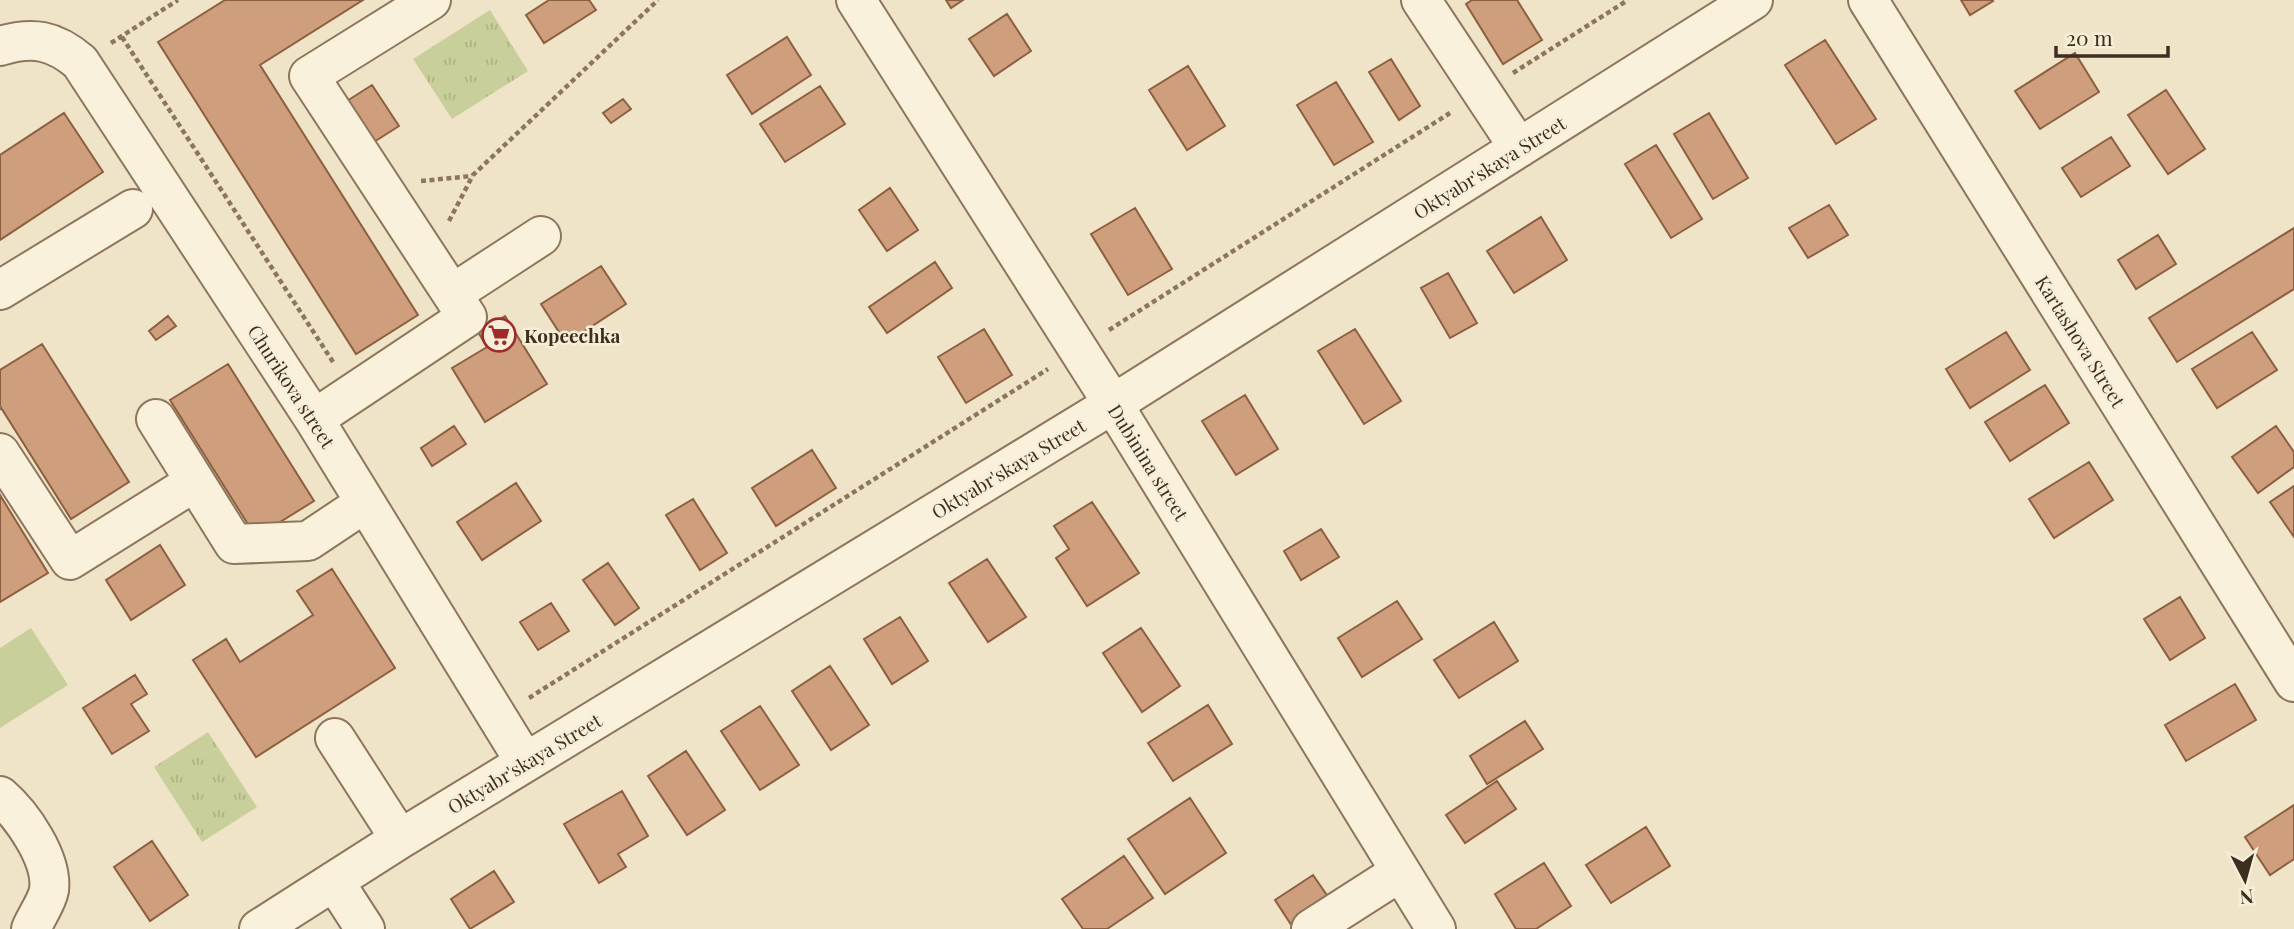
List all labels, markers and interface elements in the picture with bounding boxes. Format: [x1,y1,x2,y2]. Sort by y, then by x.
scale bar [2056,14,2168,58]
text: 20 m [2066,23,2113,51]
street label: Oktyabr'skaya Street [1408,109,1570,224]
street label: Kartashova Street [2030,270,2132,412]
supermarket icon: Kopeechka [480,316,518,354]
street label: Churikova street [242,319,342,453]
place label: Kopeechka [524,322,621,348]
street label: Dubinina street [1103,399,1195,525]
street label: Oktyabr'skaya Street [926,412,1090,524]
street label: Oktyabr'skaya Street [442,707,606,819]
north arrow [2210,845,2280,915]
text: N [2238,884,2255,912]

